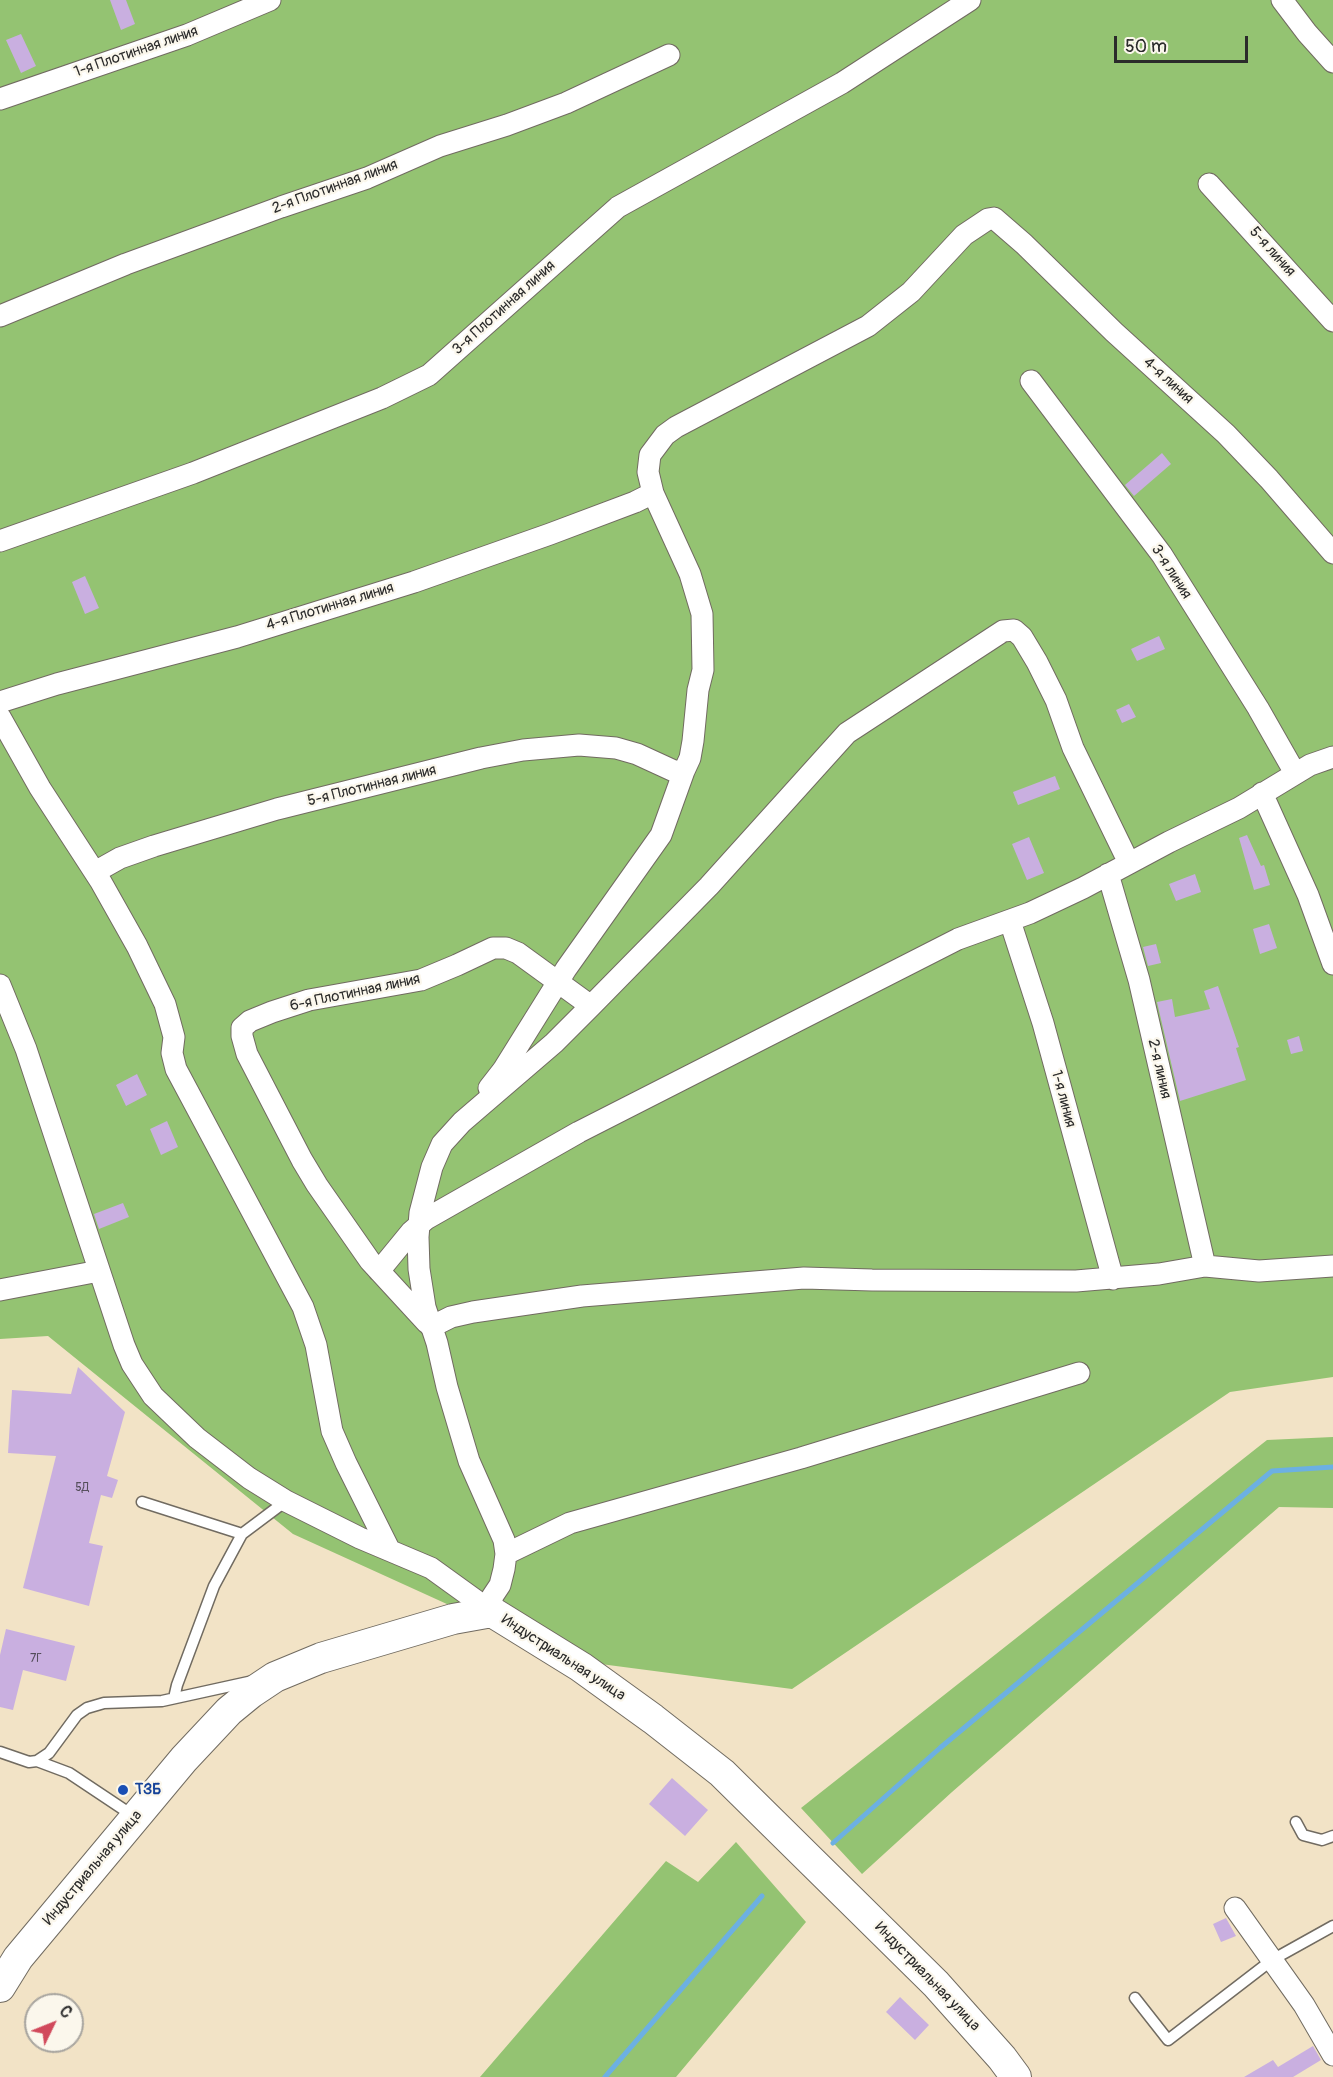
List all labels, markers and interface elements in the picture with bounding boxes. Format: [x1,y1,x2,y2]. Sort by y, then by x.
street label: 1-я Плотинная линия [72,22,200,82]
scale bar [1117,24,1250,62]
text: 50 m [1125,35,1167,58]
street label: 2-я Плотинная линия [270,156,400,218]
street label: 5-я линия [1245,223,1299,281]
street label: 3-я Плотинная линия [449,257,559,359]
street label: 4-я линия [1139,354,1197,408]
street label: 3-я линия [1147,542,1195,602]
street label: 4-я Плотинная линия [264,579,396,635]
street label: 5-я Плотинная линия [306,761,438,811]
street label: 6-я Плотинная линия [288,970,422,1016]
street label: 2-я линия [1143,1037,1175,1101]
street label: 1-я линия [1047,1068,1079,1130]
house number: 5Д [75,1481,89,1495]
street label: Индустриальная улица [498,1611,628,1705]
house number: 7Г [30,1652,42,1666]
place label: ТЗБ [135,1781,161,1799]
marker: ТЗБ [116,1783,130,1797]
street label: Индустриальная улица [40,1807,146,1929]
street label: Индустриальная улица [870,1919,984,2035]
north arrow [24,1993,84,2053]
text: С [55,2002,76,2023]

